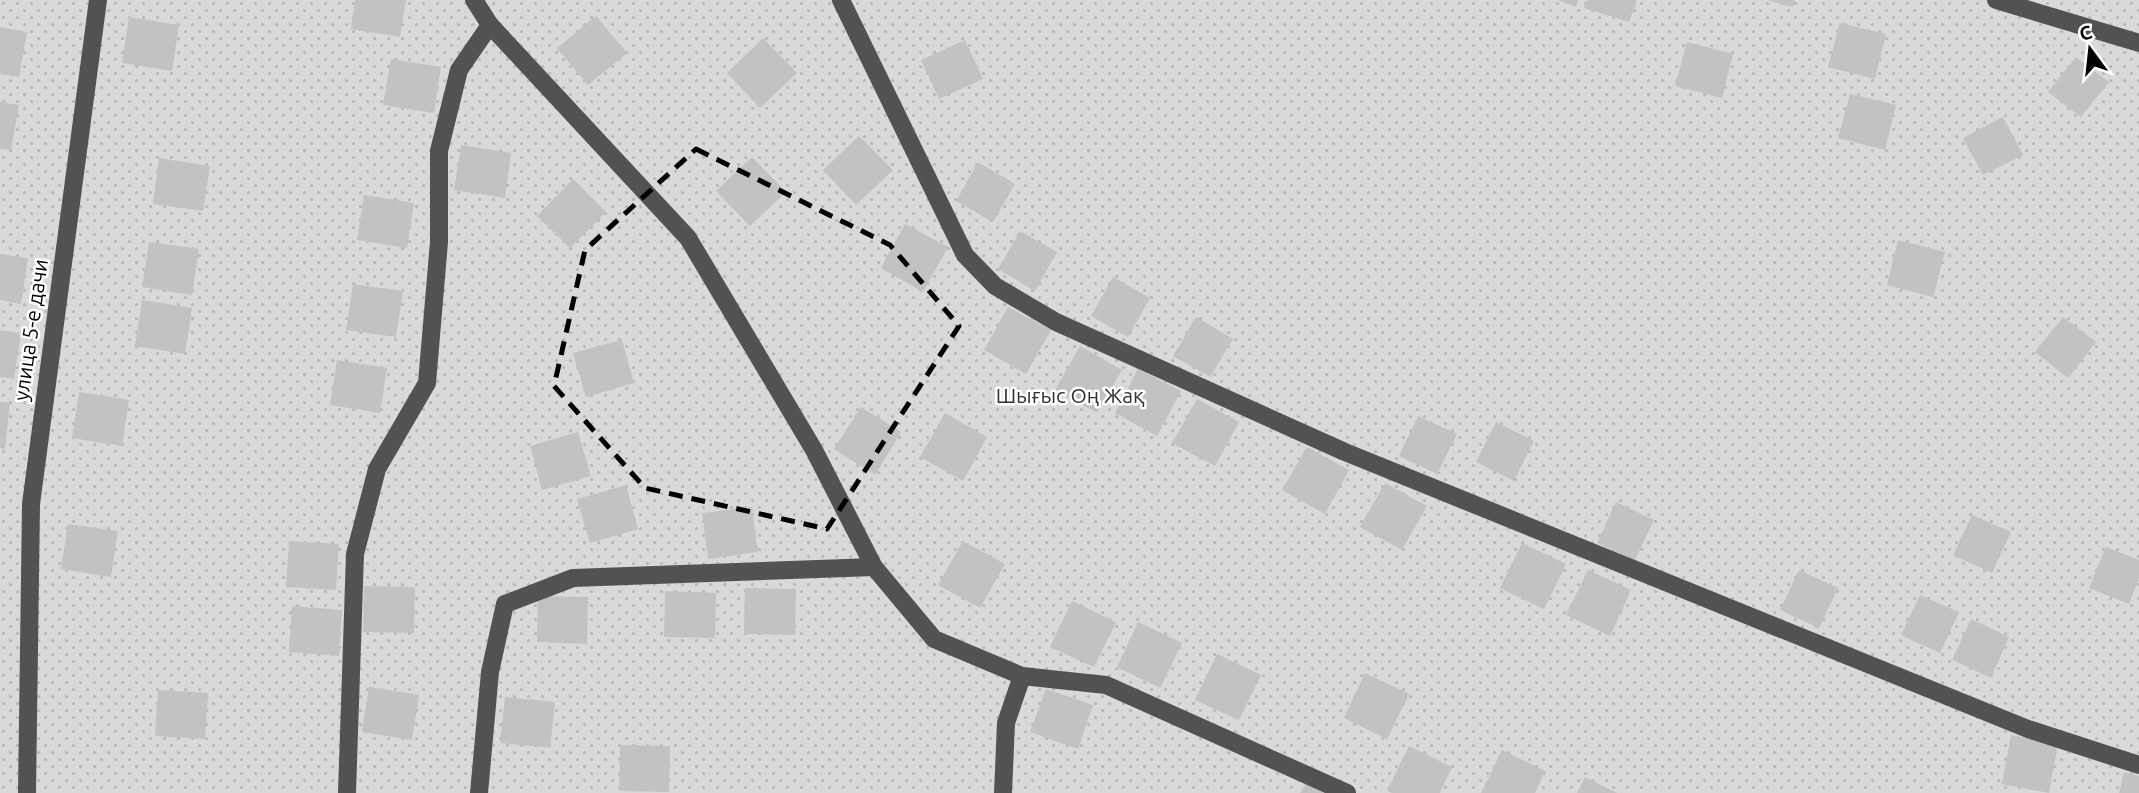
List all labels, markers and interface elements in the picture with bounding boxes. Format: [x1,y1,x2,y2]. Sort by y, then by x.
north arrow [2055,14,2125,84]
text: С [2077,20,2094,45]
street label: улица 5-е дачи [8,257,52,402]
park label: Шығыс Оң Жақ [996,383,1145,407]

